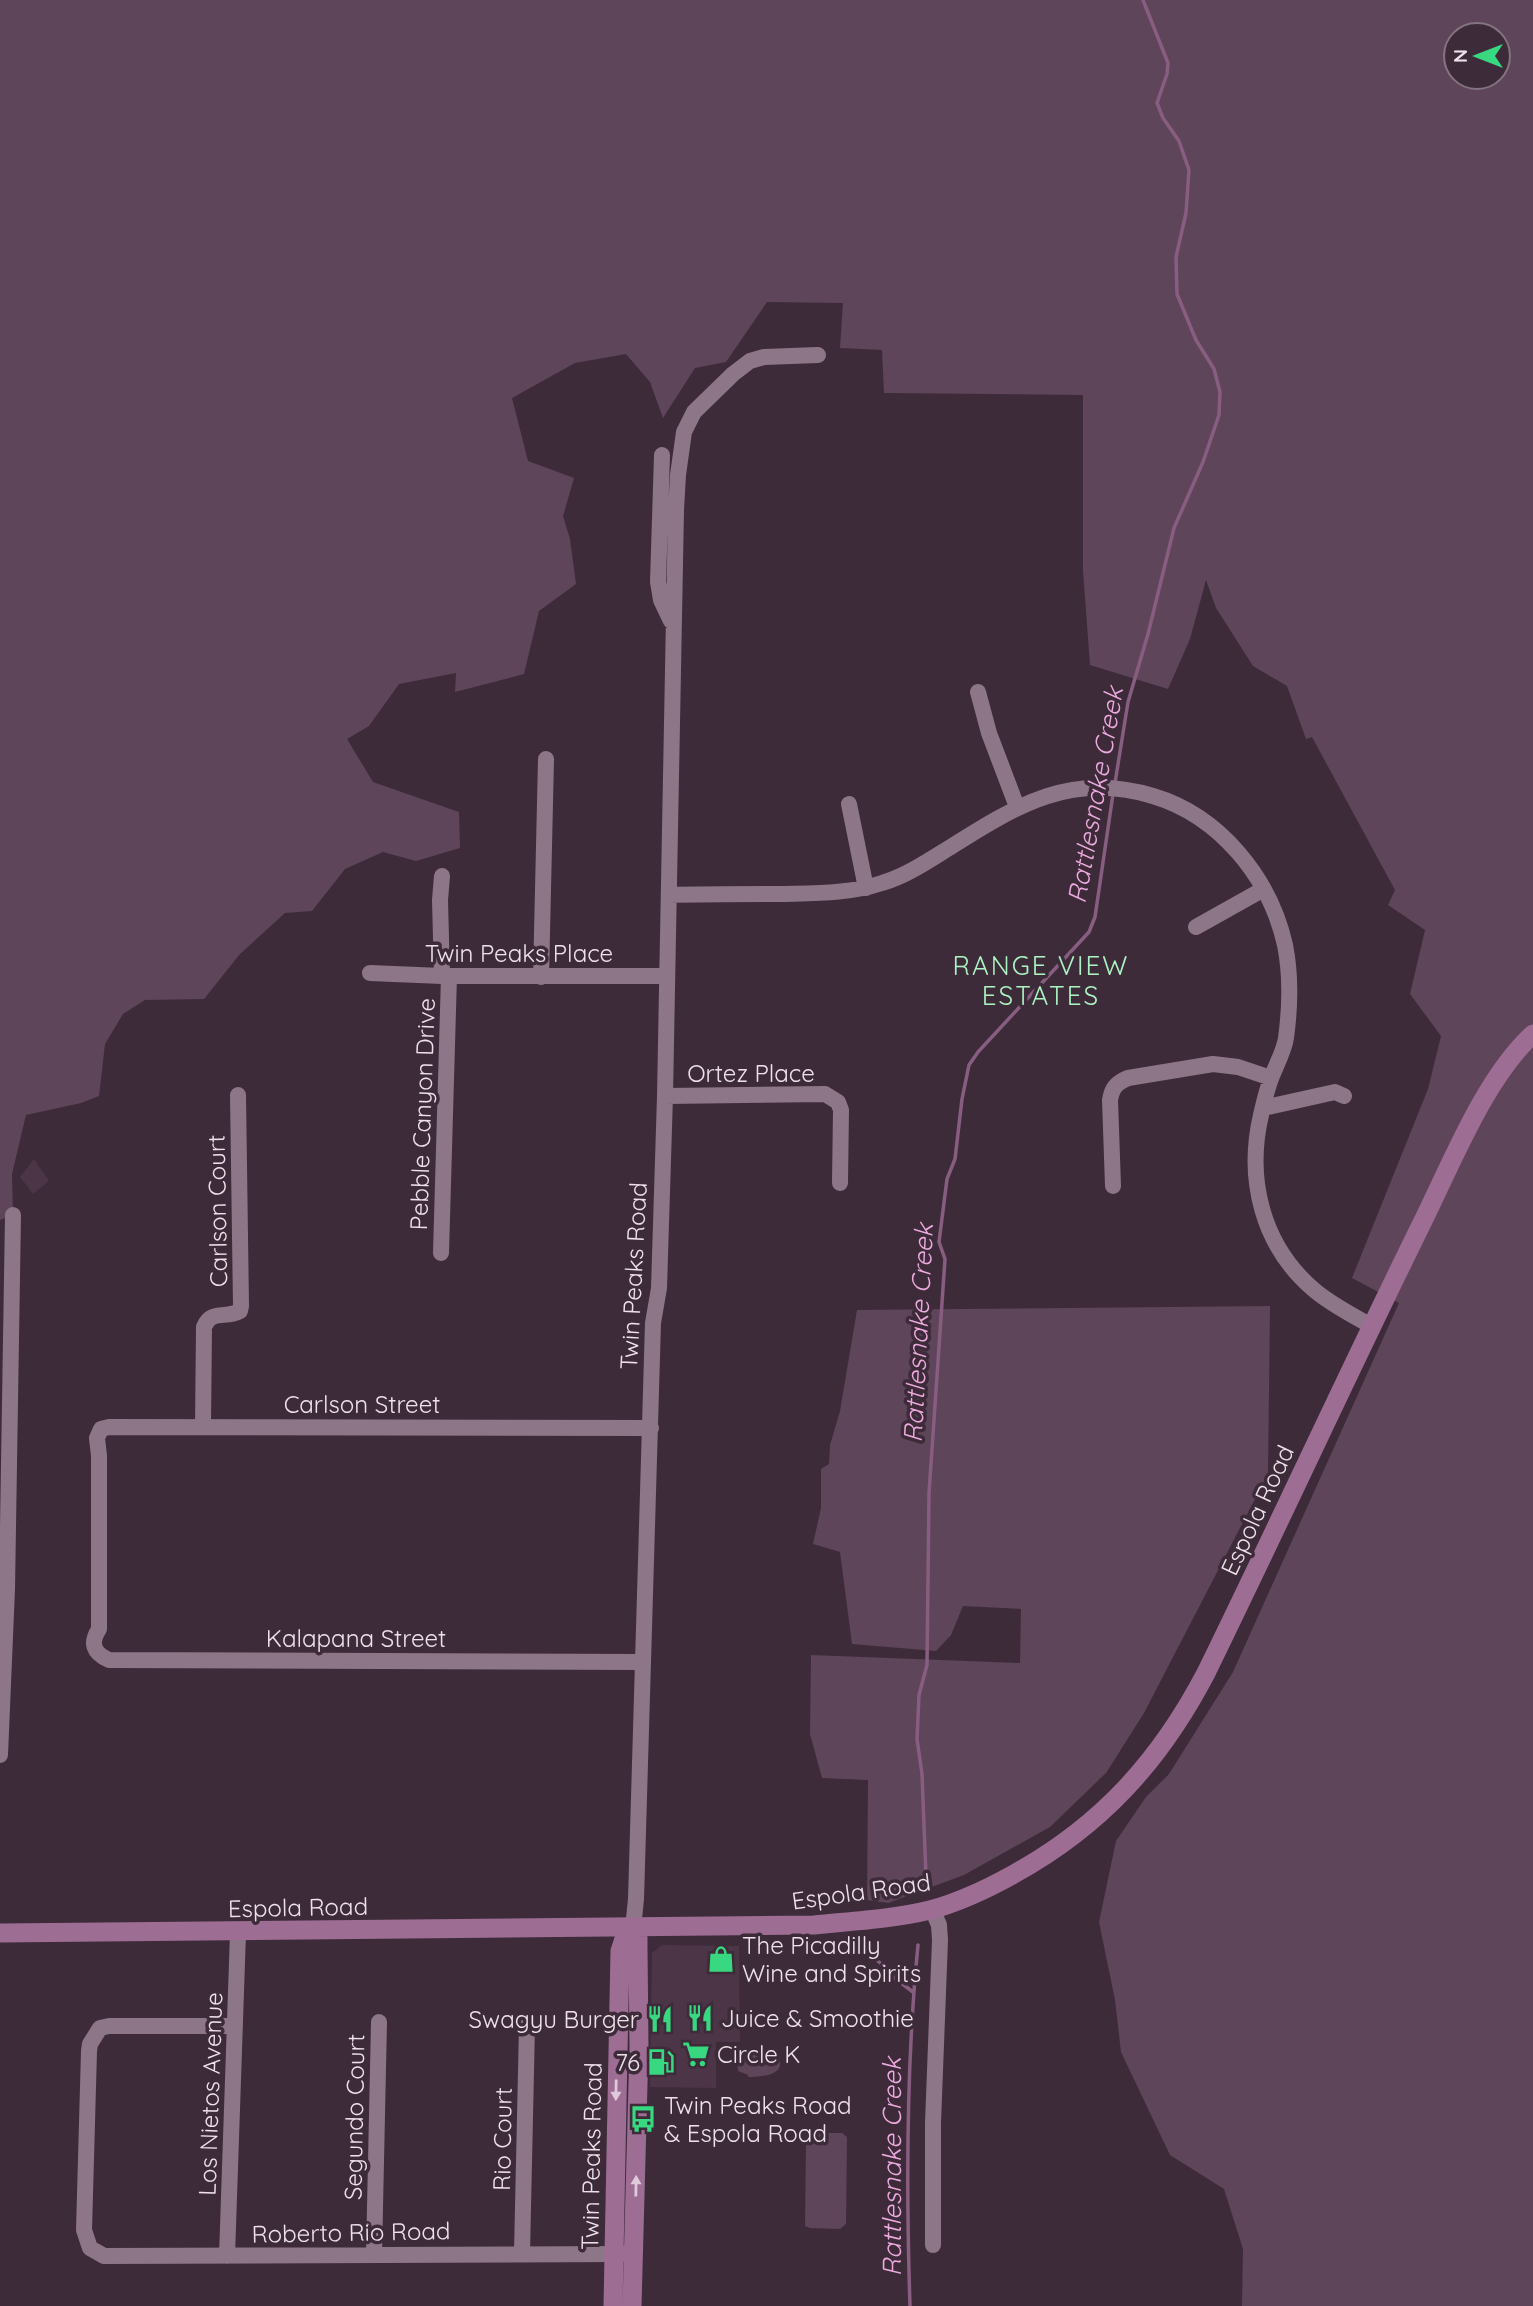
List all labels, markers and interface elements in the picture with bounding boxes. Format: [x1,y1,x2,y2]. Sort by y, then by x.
north arrow [1442,21,1512,91]
text: N [1448,49,1472,63]
water label: Rattlesnake Creek [1060,682,1131,906]
street label: Twin Peaks Place [425,938,613,968]
district label: RANGE VIEW ESTATES [953,949,1129,1012]
street label: Pebble Canyon Drive [403,997,441,1231]
street label: Ortez Place [687,1058,815,1088]
street label: Carlson Court [201,1135,233,1287]
street label: Twin Peaks Road [613,1182,653,1370]
water label: Rattlesnake Creek [896,1221,940,1443]
street label: Carlson Street [284,1389,440,1419]
street label: Espola Road [1214,1440,1300,1580]
street label: Kalapana Street [266,1623,446,1653]
street label: Espola Road [790,1866,932,1916]
street label: Espola Road [228,1891,368,1923]
place label: The Picadilly Wine and Spirits [742,1930,921,1988]
shop icon: The Picadilly Wine and Spirits [706,1944,736,1974]
street label: Los Nietos Avenue [191,1992,229,2196]
restaurant icon: Juice & Smoothie [685,2003,715,2033]
place label: Juice & Smoothie [721,2003,914,2033]
place label: Swagyu Burger [469,2004,639,2034]
restaurant icon: Swagyu Burger [645,2004,675,2034]
street label: Segundo Court [338,2034,370,2200]
supermarket icon: Circle K [681,2039,711,2069]
place label: Circle K [717,2039,801,2069]
place label: 76 [615,2047,640,2077]
fuel station icon: 76 [646,2047,676,2077]
water label: Rattlesnake Creek [875,2055,908,2277]
street label: Twin Peaks Road [574,2062,608,2250]
one-way arrow [611,2079,622,2101]
street label: Rio Court [486,2087,518,2191]
place label: Twin Peaks Road & Espola Road [664,2090,852,2148]
bus stop icon: Twin Peaks Road & Espola Road [628,2104,658,2134]
one-way arrow [630,2175,641,2197]
street label: Roberto Rio Road [251,2215,451,2249]

